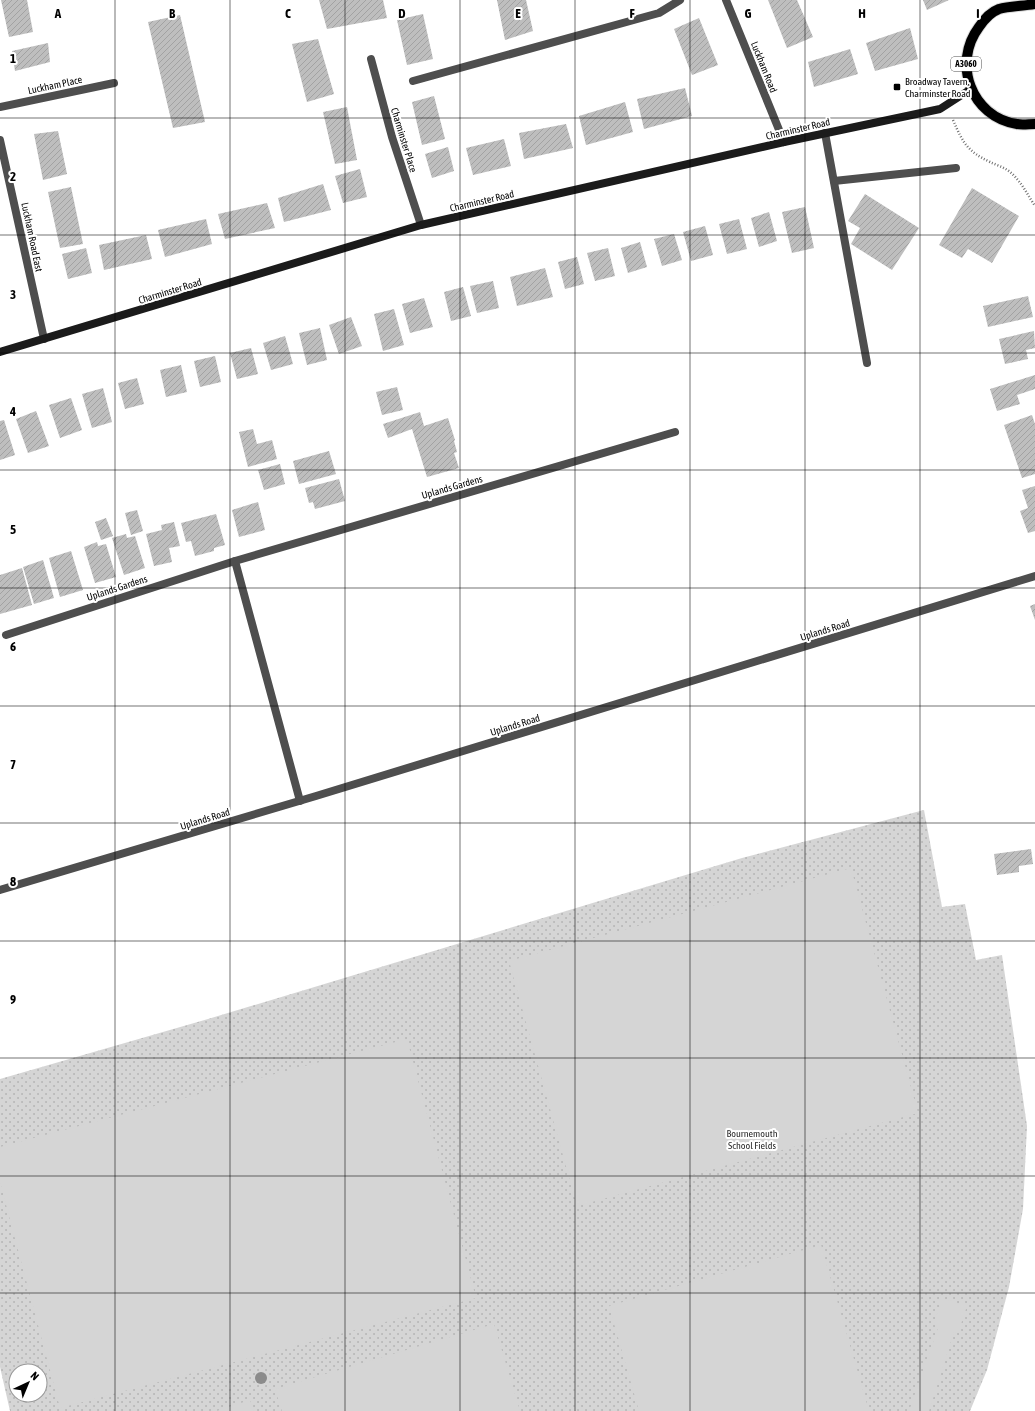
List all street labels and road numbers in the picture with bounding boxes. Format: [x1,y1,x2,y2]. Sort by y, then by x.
street label: Luckham Road [749,40,779,94]
road number: A3060 [951,57,981,71]
street label: Luckham Place [27,74,84,96]
street label: Charminster Place [389,106,419,174]
street label: Charminster Road [765,116,831,142]
street label: Charminster Road [449,188,515,214]
street label: Luckham Road East [19,201,45,273]
street label: Charminster Road [137,276,203,306]
street label: Uplands Gardens [420,473,484,501]
street label: Uplands Gardens [85,573,149,603]
street label: Uplands Road [799,617,851,643]
street label: Uplands Road [489,712,541,738]
street label: Uplands Road [179,806,231,832]

